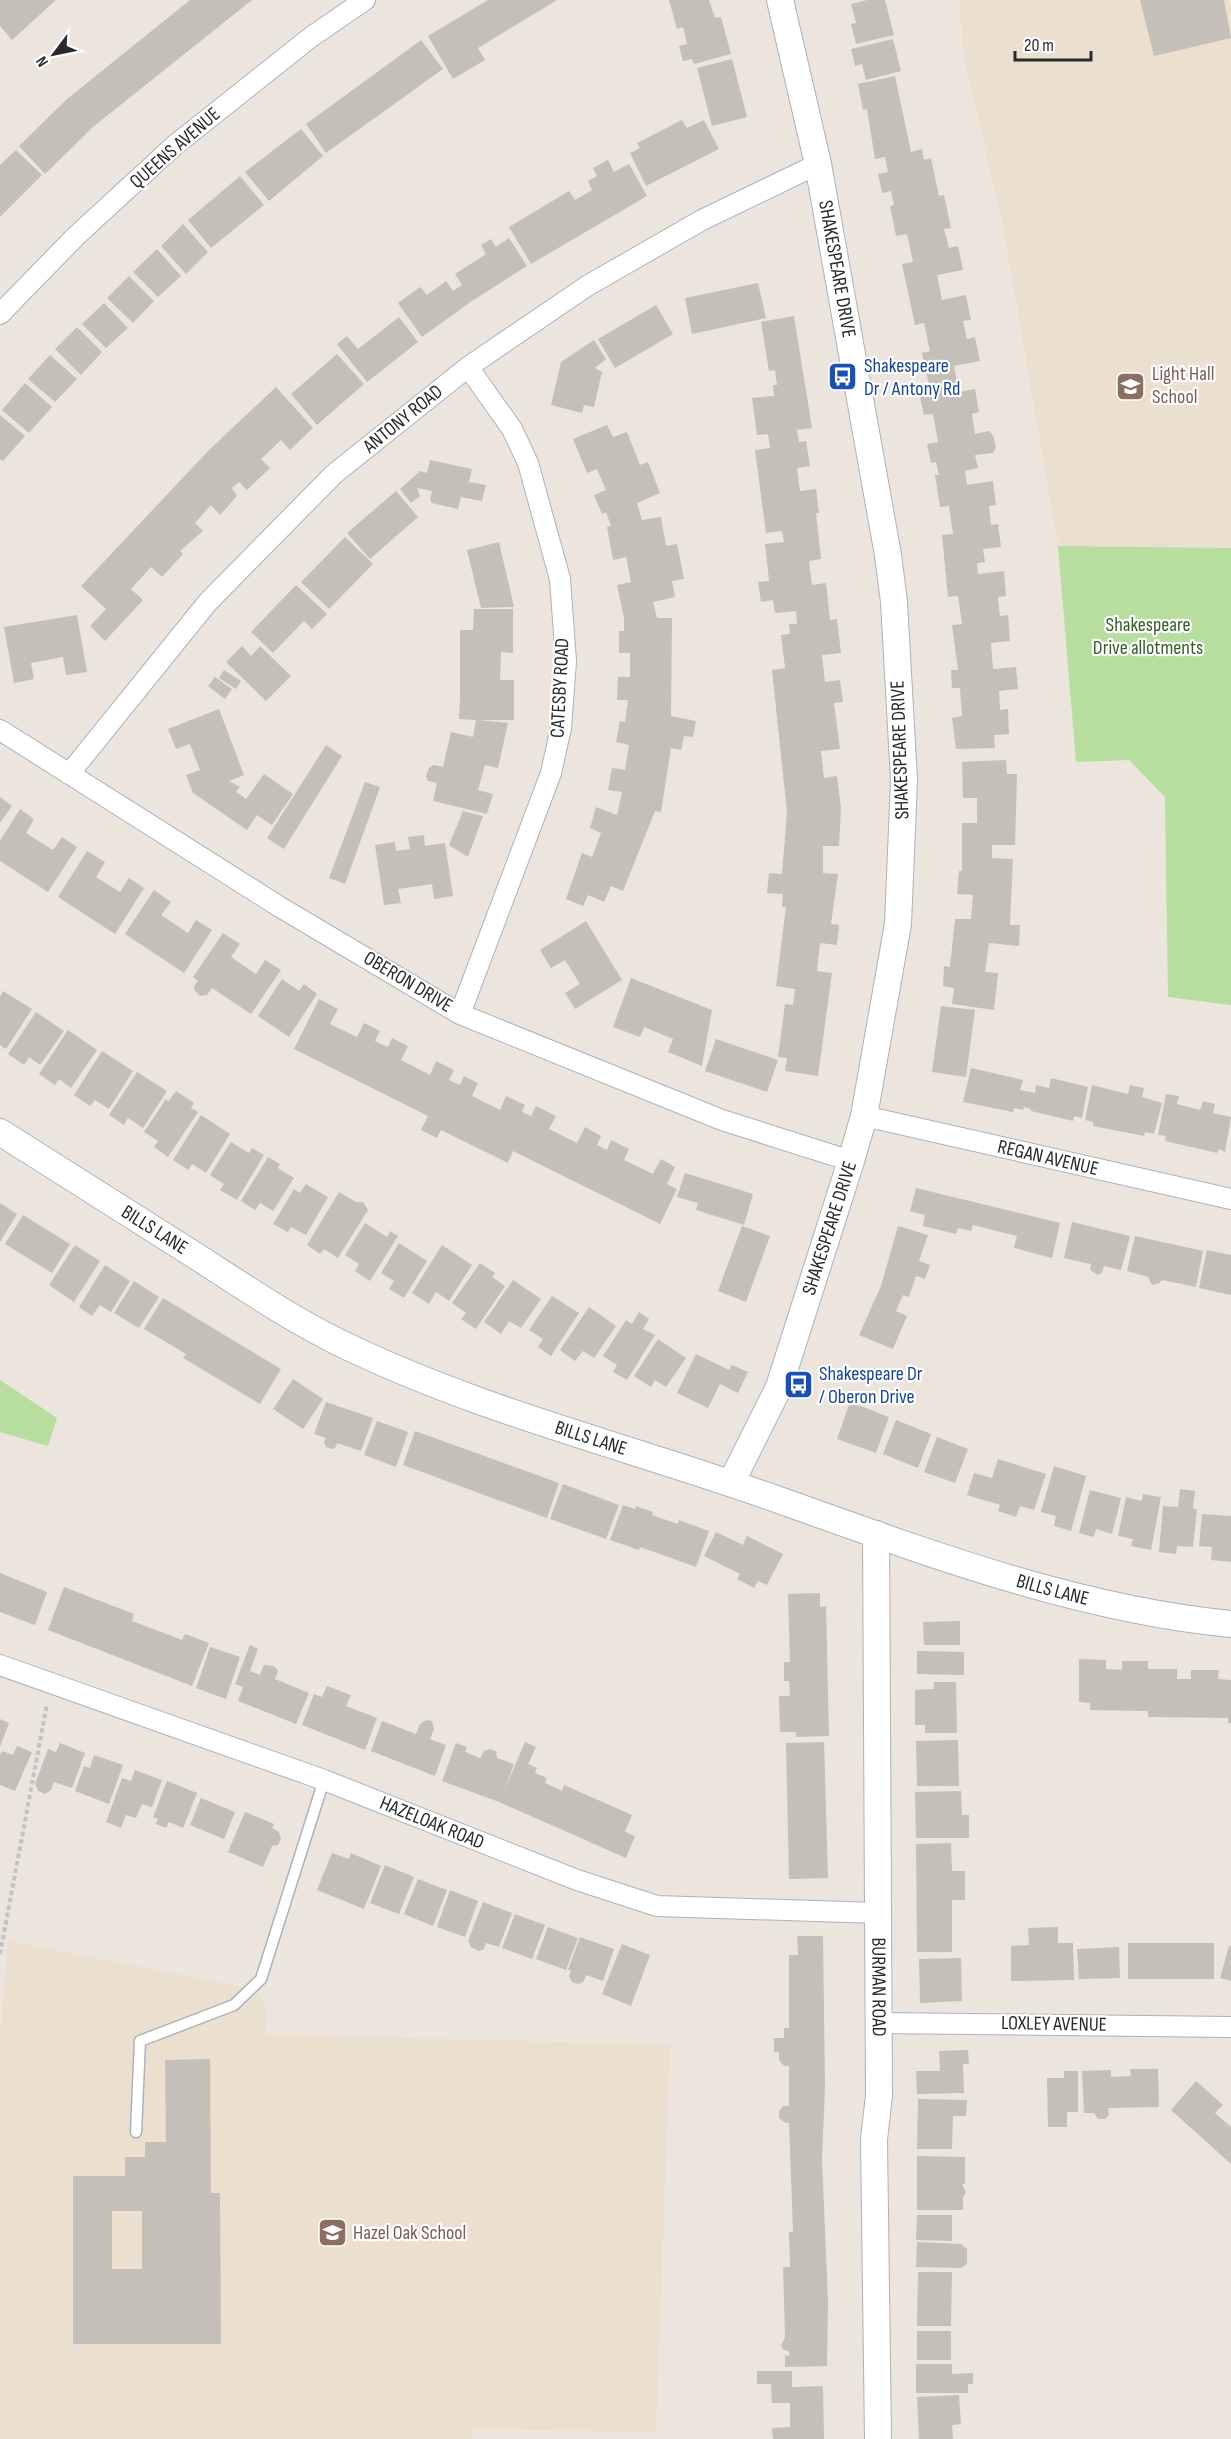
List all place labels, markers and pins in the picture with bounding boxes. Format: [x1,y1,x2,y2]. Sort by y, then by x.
place label: Shakespeare Dr / Antony Rd [864,354,960,401]
bus stop icon: Shakespeare Dr / Antony Rd [827,361,859,393]
place label: Light Hall School [1152,362,1214,409]
school or university icon: Light Hall School [1115,370,1147,402]
place label: Shakespeare Dr / Oberon Drive [819,1362,923,1409]
bus stop icon: Shakespeare Dr / Oberon Drive [782,1369,814,1401]
school or university icon: Hazel Oak School [316,2217,348,2249]
place label: Hazel Oak School [353,2221,466,2245]

